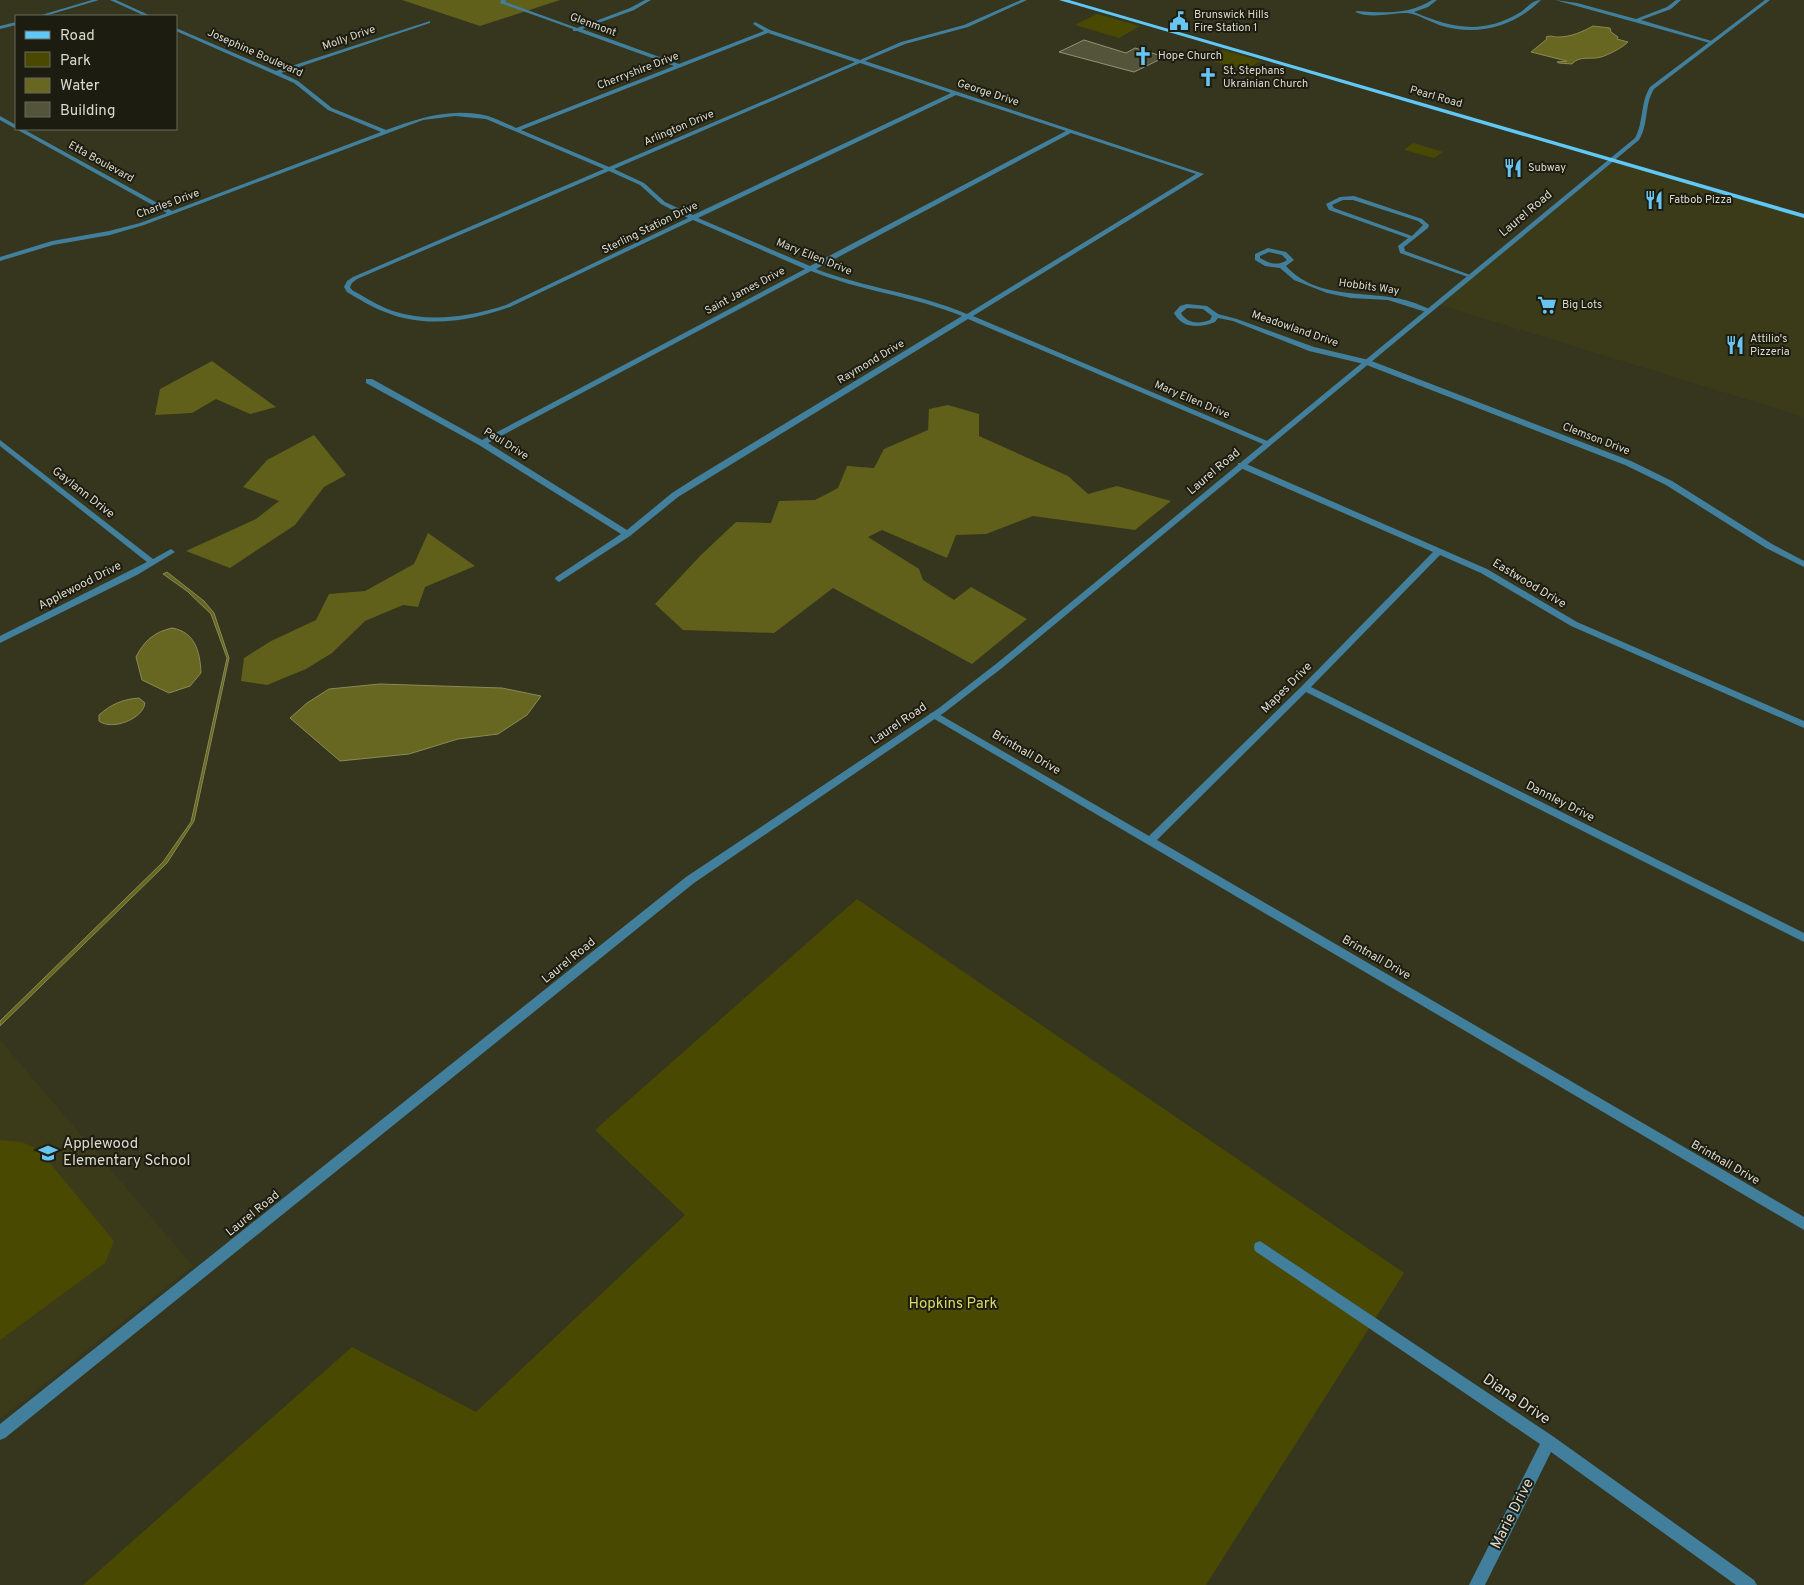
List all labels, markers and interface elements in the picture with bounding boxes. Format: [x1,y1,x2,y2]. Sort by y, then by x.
place label: Brunswick Hills Fire Station 1 [1194,8,1269,35]
street label: Glenmont [568,10,618,40]
public building icon: Brunswick Hills Fire Station 1 [1168,10,1190,32]
legend [15,15,178,130]
street label: Molly Drive [321,22,377,54]
street label: Josephine Boulevard [205,26,305,80]
text: Road [60,27,95,46]
church icon: Hope Church [1132,45,1154,67]
street label: Cherryshire Drive [595,49,681,93]
place label: Hope Church [1158,49,1222,63]
text: Park [60,52,91,71]
place label: St. Stephans Ukrainian Church [1223,64,1308,91]
church icon: St. Stephans Ukrainian Church [1197,66,1219,88]
street label: George Drive [955,76,1021,110]
text: Water [60,77,100,96]
street label: Pearl Road [1408,83,1464,111]
text: Building [60,102,115,121]
street label: Arlington Drive [642,107,716,149]
street label: Etta Boulevard [66,138,136,186]
restaurant icon: Subway [1502,157,1524,179]
place label: Subway [1528,161,1566,175]
street label: Charles Drive [135,186,201,222]
street label: Laurel Road [1496,187,1556,241]
restaurant icon: Fatbob Pizza [1643,189,1665,211]
place label: Fatbob Pizza [1669,193,1732,207]
street label: Sterling Station Drive [600,199,700,257]
street label: Mary Ellen Drive [774,235,854,279]
street label: Saint James Drive [702,264,788,318]
street label: Hobbits Way [1338,276,1400,298]
supermarket icon: Big Lots [1536,294,1558,316]
place label: Big Lots [1562,298,1602,312]
street label: Meadowland Drive [1250,308,1340,350]
place label: Attilio's Pizzeria [1750,332,1790,359]
restaurant icon: Attilio's Pizzeria [1724,334,1746,356]
street label: Raymond Drive [835,336,907,387]
street label: Mary Ellen Drive [1152,378,1232,422]
street label: Clemson Drive [1560,420,1632,458]
street label: Paul Drive [481,425,531,463]
street label: Laurel Road [1184,445,1244,499]
street label: Gaylann Drive [48,463,118,523]
street label: Eastwood Drive [1489,556,1569,612]
street label: Applewood Drive [36,558,124,614]
street label: Mapes Drive [1258,659,1316,717]
street label: Laurel Road [868,699,930,749]
street label: Brintnall Drive [989,727,1063,779]
street label: Dannley Drive [1523,778,1597,826]
street label: Brintnall Drive [1339,932,1413,984]
street label: Laurel Road [539,935,599,987]
place label: Applewood Elementary School [63,1135,190,1171]
street label: Brintnall Drive [1688,1137,1762,1189]
school or university icon: Applewood Elementary School [37,1142,59,1164]
street label: Laurel Road [223,1188,283,1240]
park label: Hopkins Park [908,1295,998,1314]
street label: Diana Drive [1479,1370,1553,1430]
street label: Marie Drive [1487,1476,1539,1552]

